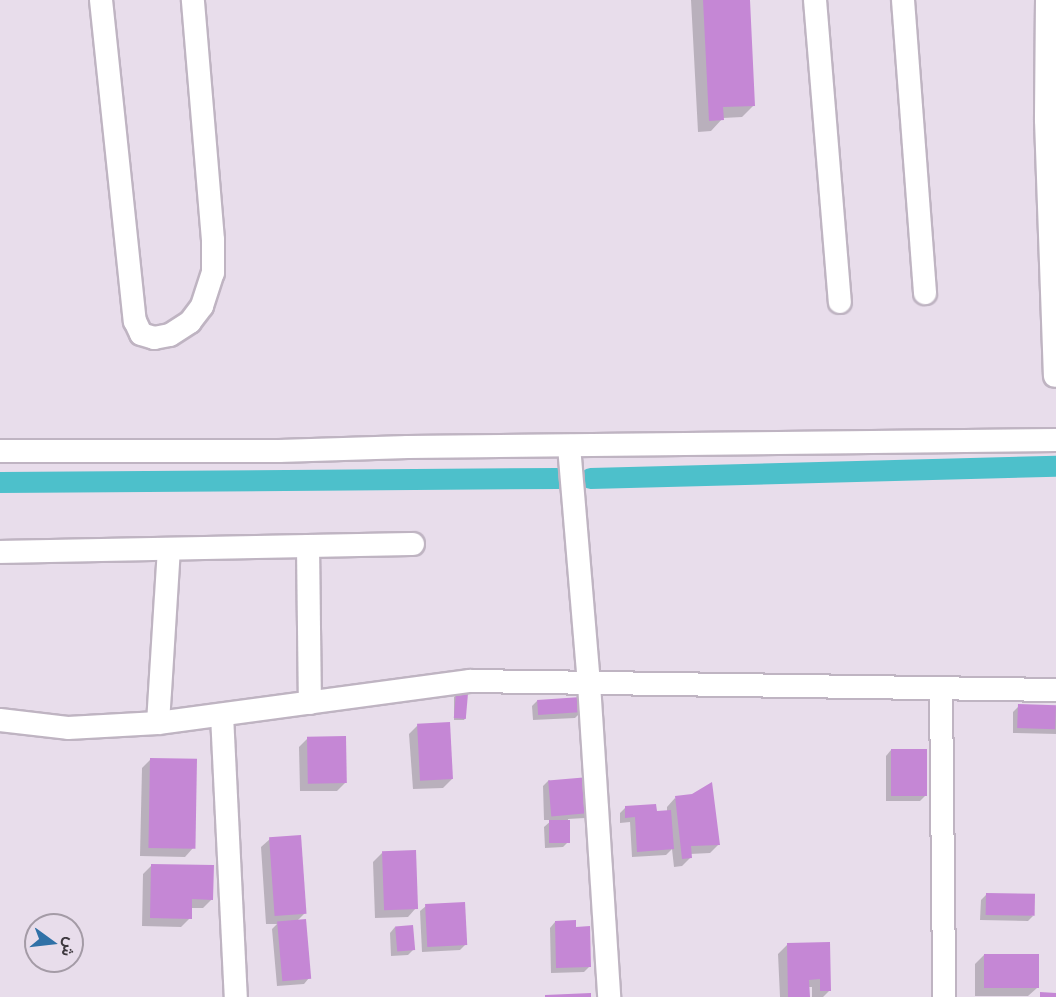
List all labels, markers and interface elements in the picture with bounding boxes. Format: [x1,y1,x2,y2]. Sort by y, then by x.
north arrow [24,913,84,973]
text: ش [56,935,83,959]

